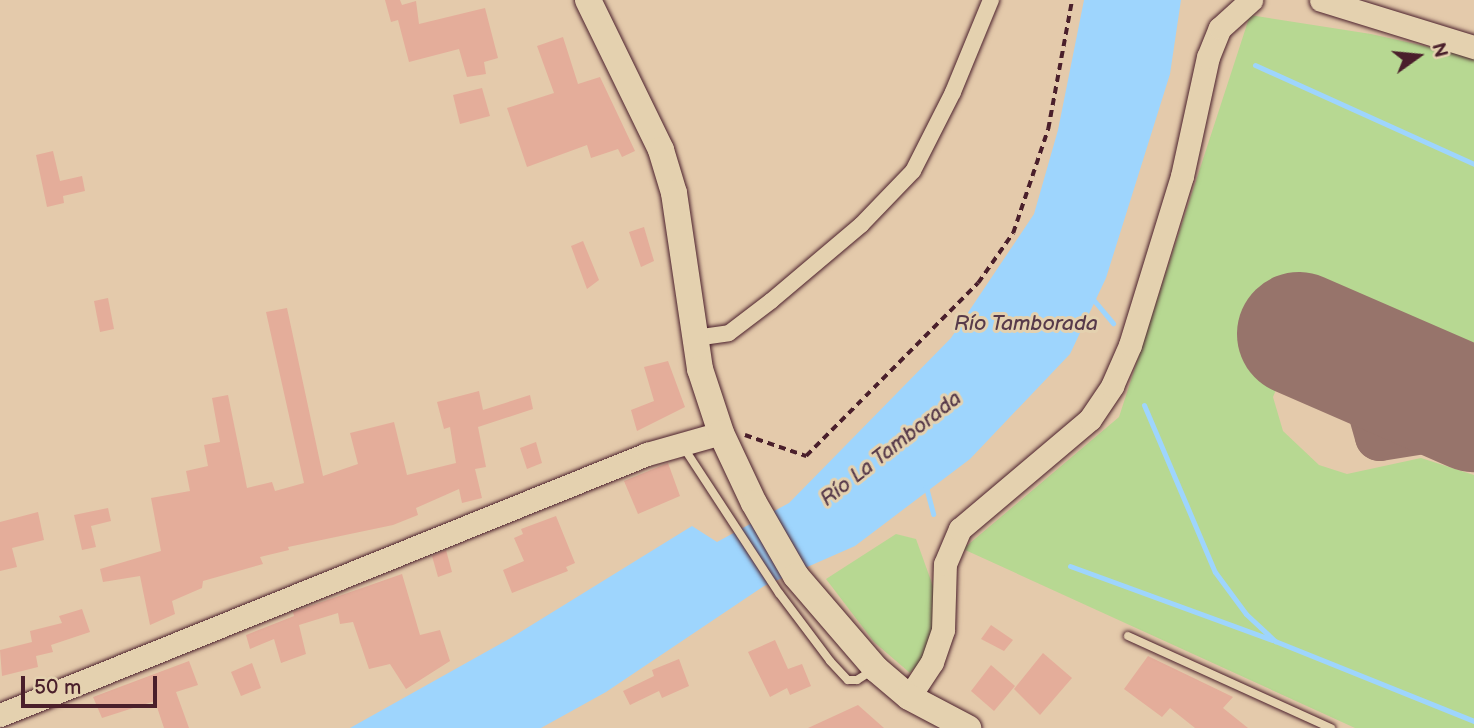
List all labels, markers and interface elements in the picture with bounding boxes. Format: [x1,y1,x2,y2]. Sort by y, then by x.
north arrow [1383,21,1453,91]
text: N [1426,41,1452,60]
water label: Río Tamborada [954,311,1098,337]
water label: Río La Tamborada [815,386,967,512]
scale bar [24,662,161,706]
text: 50 m [34,675,81,700]

